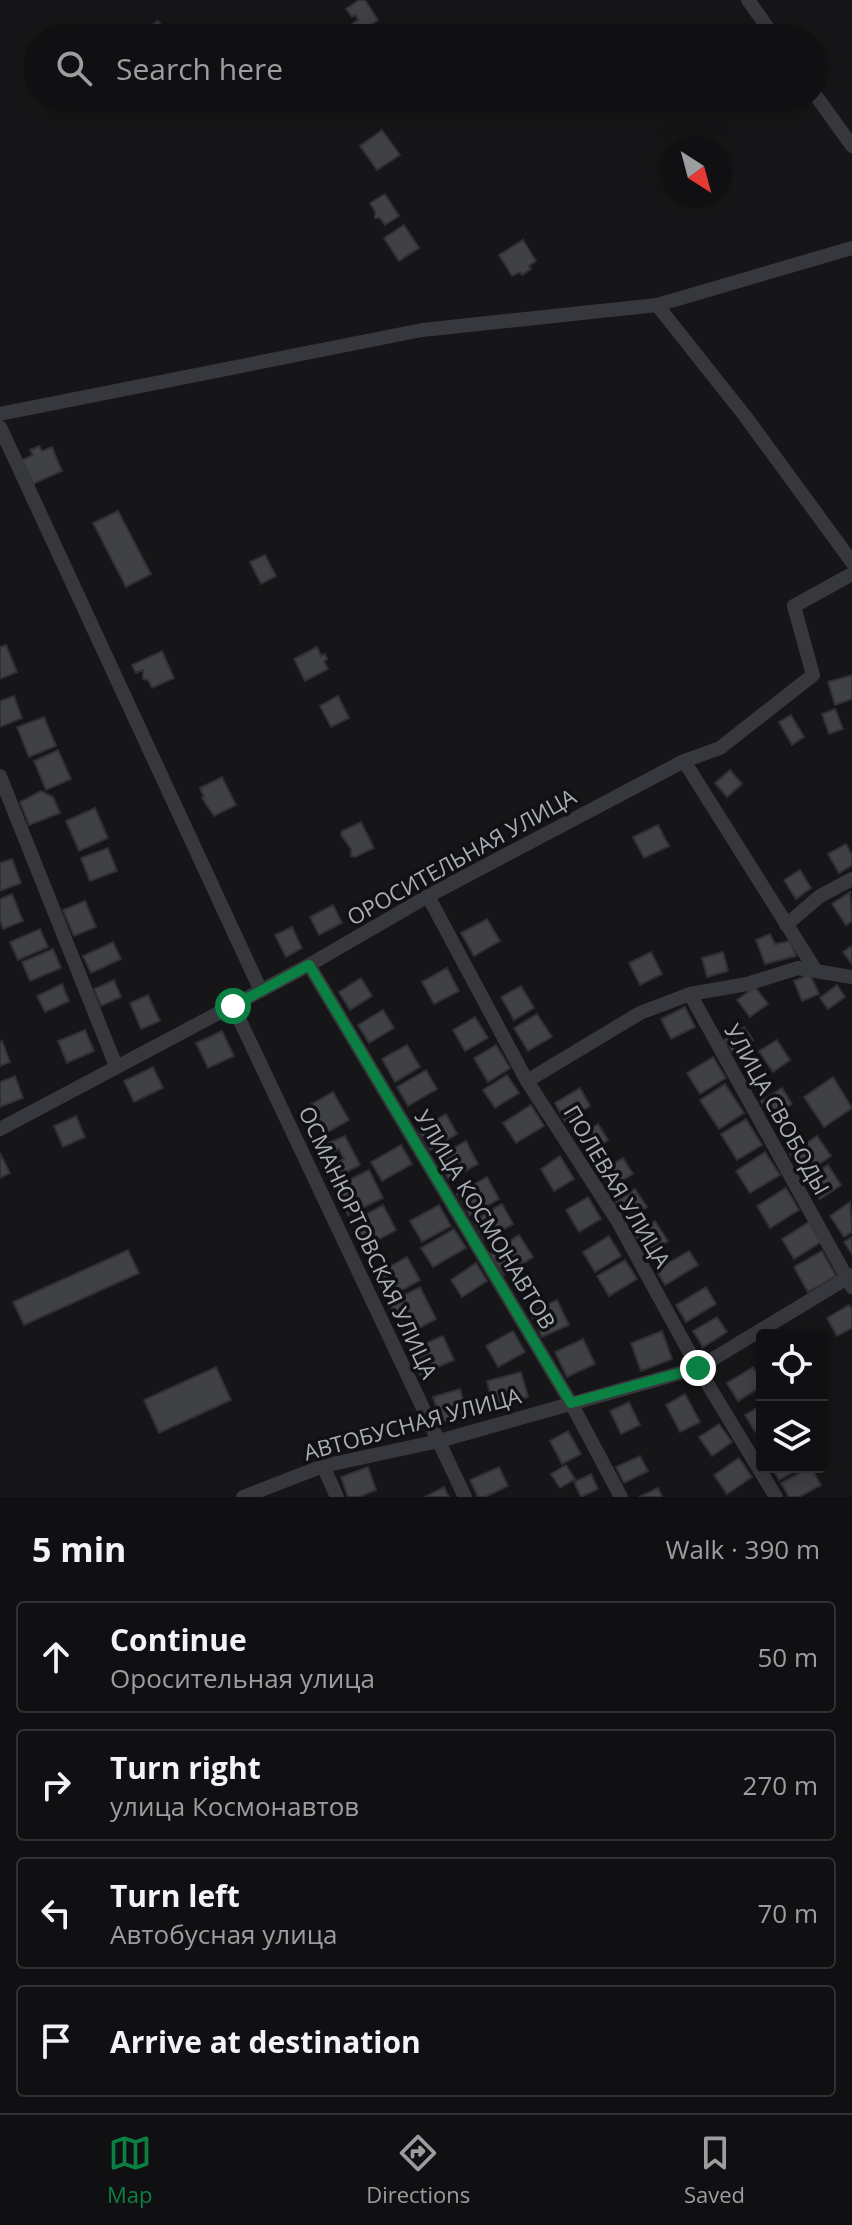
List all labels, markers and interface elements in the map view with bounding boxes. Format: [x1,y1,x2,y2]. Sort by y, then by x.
search box [24,24,828,112]
icon: search [52,46,96,90]
text: Search here [116,48,283,89]
north arrow [660,136,732,208]
street label: ОРОСИТЕЛЬНАЯ УЛИЦА [341,780,581,932]
route start [215,988,251,1024]
street label: УЛИЦА СВОБОДЫ [719,1018,837,1200]
street label: ПОЛЕВАЯ УЛИЦА [558,1099,678,1273]
street label: ОСМАНЮРТОВСКАЯ УЛИЦА [293,1101,445,1383]
street label: УЛИЦА КОСМОНАВТОВ [409,1104,563,1334]
map controls [756,1329,828,1473]
button: locate [756,1329,828,1401]
route end [680,1350,716,1386]
street label: АВТОБУСНАЯ УЛИЦА [300,1380,524,1466]
button: layers [756,1401,828,1473]
text: 5 min [32,1526,126,1572]
text: Walk · 390 m [666,1531,820,1567]
text: Continue [110,1619,247,1660]
icon: ahead [34,1635,78,1679]
text: 50 m [757,1639,818,1675]
text: Оросительная улица [110,1660,375,1696]
text: Turn right [110,1747,261,1788]
icon: right [34,1763,78,1807]
text: 270 m [743,1767,818,1803]
text: улица Космонавтов [110,1788,359,1824]
text: Turn left [110,1875,240,1916]
icon: left [34,1891,78,1935]
text: 70 m [757,1895,818,1931]
text: Автобусная улица [110,1916,337,1952]
icon: arrive [34,2019,78,2063]
text: Arrive at destination [110,2021,421,2062]
tab: Map [107,2131,152,2209]
tab: Directions [366,2131,470,2209]
tab: Saved [684,2131,745,2209]

